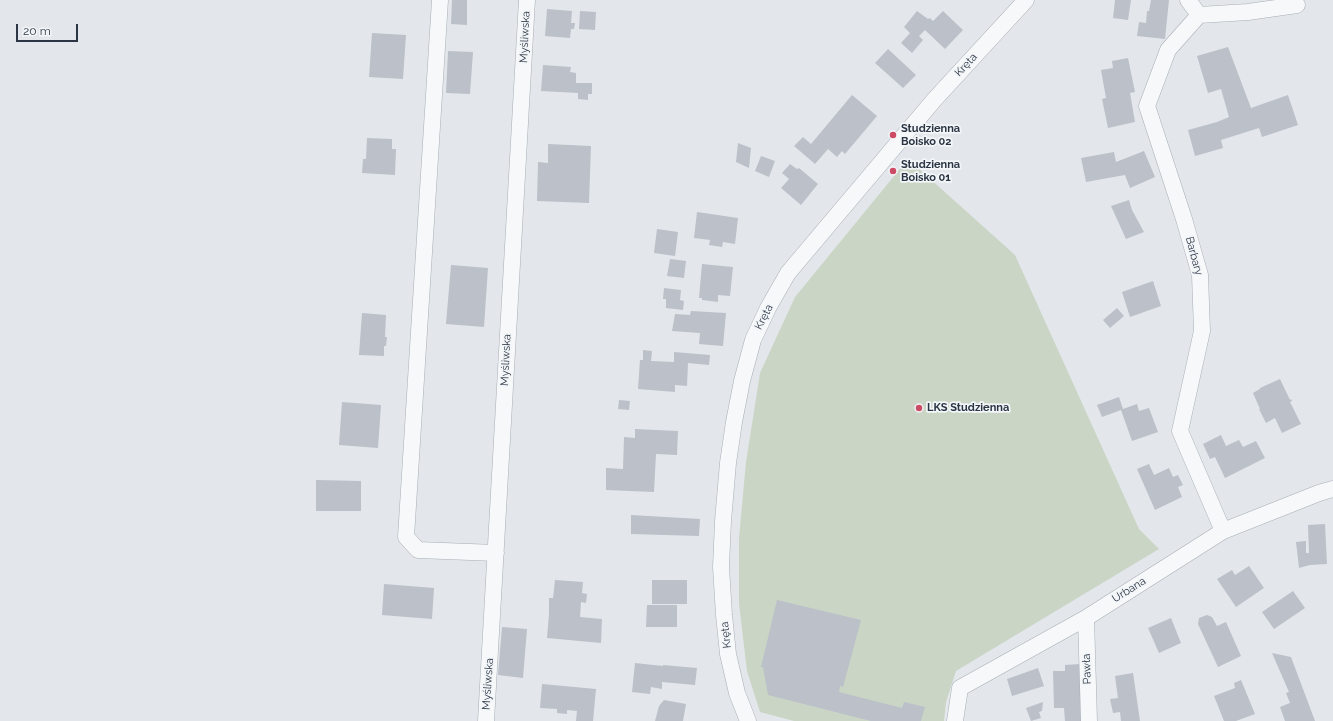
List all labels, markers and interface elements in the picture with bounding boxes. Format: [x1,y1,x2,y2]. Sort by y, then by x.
street label: Myśliwska [517,11,533,63]
scale bar [18,16,80,42]
text: 20 m [23,24,51,38]
street label: Kręta [952,51,980,79]
place label: Studzienna Boisko 02 [901,122,960,148]
marker: Studzienna Boisko 02 [888,130,898,140]
place label: Studzienna Boisko 01 [901,158,960,184]
marker: Studzienna Boisko 01 [888,166,898,176]
street label: Barbary [1182,235,1206,277]
street label: Kręta [752,302,776,332]
street label: Myśliwska [498,334,514,386]
place label: LKS Studzienna [927,401,1009,415]
marker: LKS Studzienna [914,403,924,413]
street label: Urbana [1110,575,1148,605]
street label: Kręta [718,621,734,649]
street label: Pawła [1080,653,1094,685]
street label: Myśliwska [480,658,496,710]

